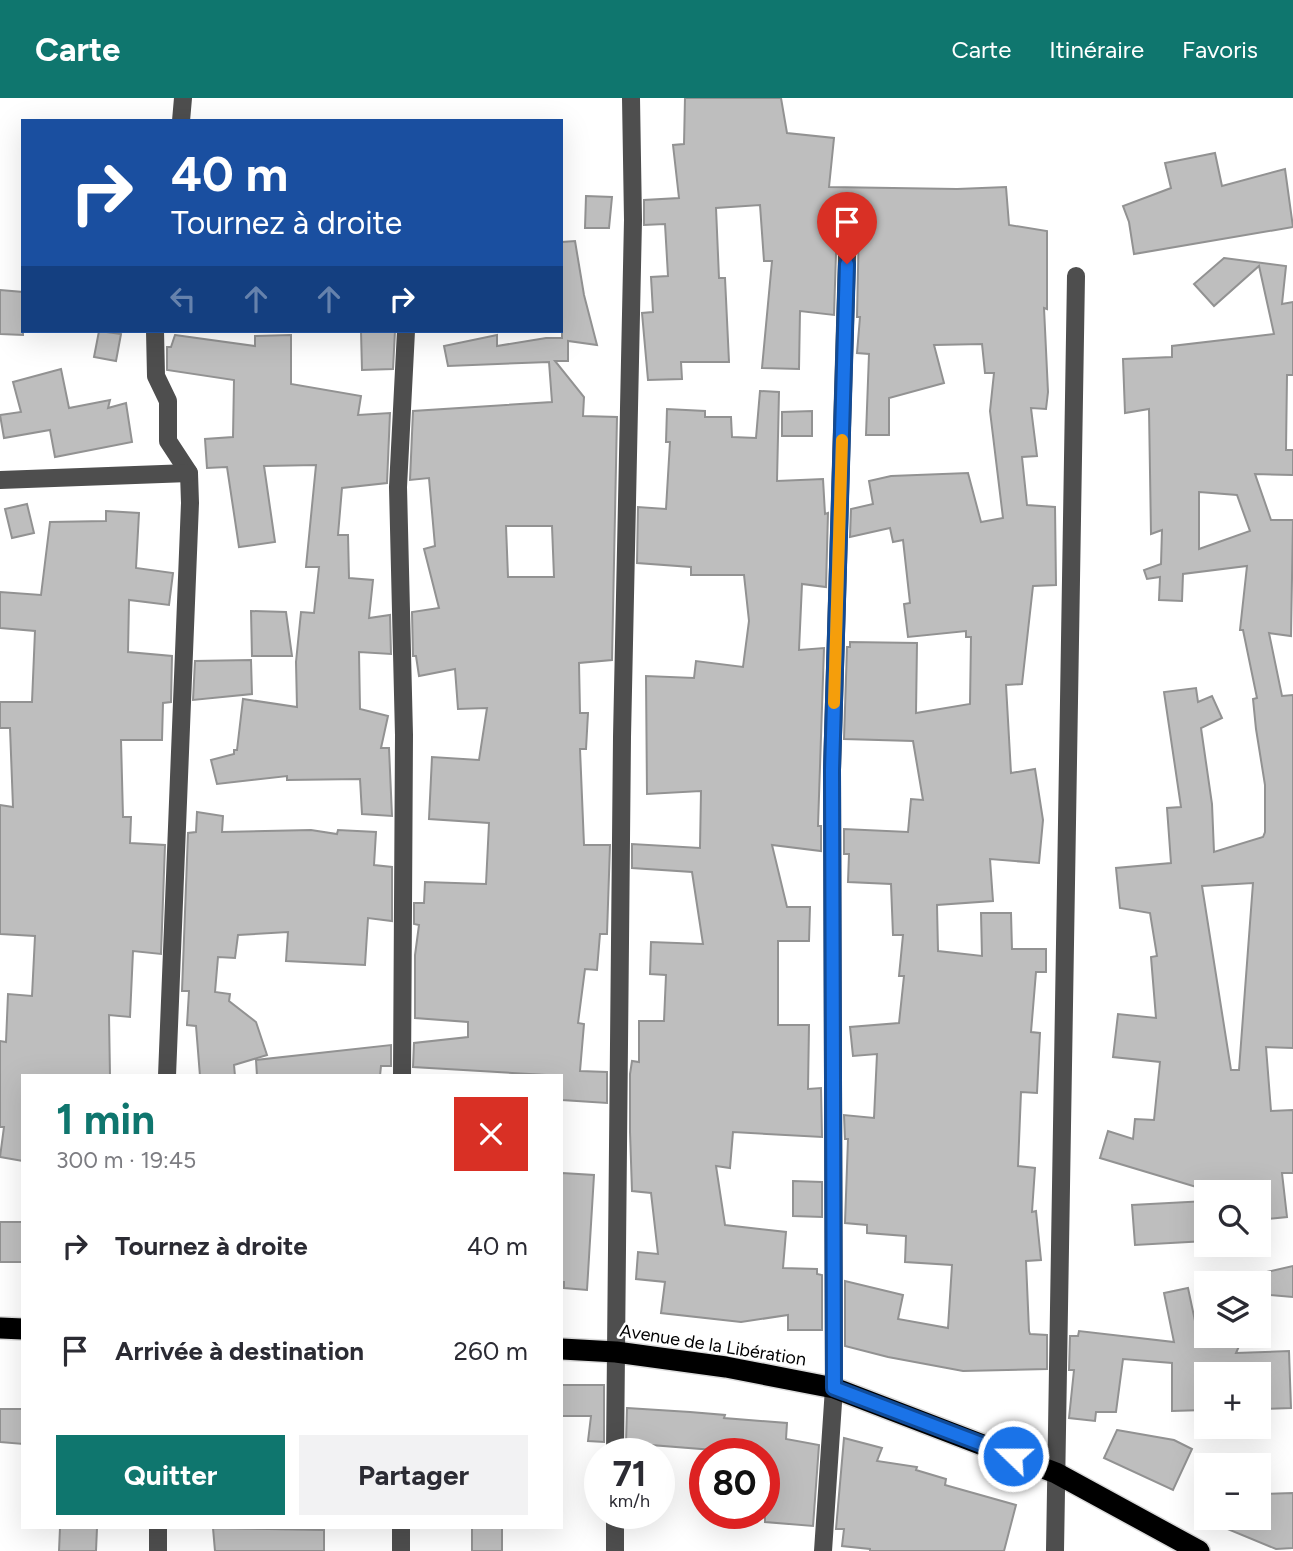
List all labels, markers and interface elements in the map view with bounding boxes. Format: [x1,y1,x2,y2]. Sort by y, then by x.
text: Carte [35,30,120,69]
text: Carte [951,35,1011,64]
text: Itinéraire [1049,35,1144,64]
text: Favoris [1182,35,1258,64]
text: 40 m [171,144,288,203]
icon: right [56,147,147,238]
pin [817,192,877,264]
icon: arrive [828,203,866,241]
text: Tournez à droite [171,204,402,242]
icon: left [164,280,202,318]
icon: ahead [237,280,275,318]
icon: ahead [310,280,348,318]
icon: right [383,280,421,318]
text: 1 min [56,1094,155,1145]
button: close [454,1097,528,1171]
text: 300 m · 19:45 [56,1146,196,1174]
map controls [1194,1180,1271,1530]
button: search [1194,1180,1271,1257]
icon: right [56,1227,94,1265]
text: Tournez à droite [115,1230,308,1262]
text: 40 m [467,1230,528,1262]
button: layers [1194,1271,1271,1348]
street label: Avenue de la Libération [618,1319,808,1371]
icon: arrive [56,1332,94,1370]
text: Arrivée à destination [115,1335,364,1367]
text: 260 m [454,1335,528,1367]
button: + [1194,1362,1271,1439]
position arrow [976,1419,1050,1493]
button: Quitter [56,1435,285,1515]
button: Partager [299,1435,528,1515]
speed limit sign: 80 [689,1438,780,1529]
text: 71 [612,1453,647,1495]
button: − [1194,1453,1271,1530]
text: km/h [609,1490,650,1512]

